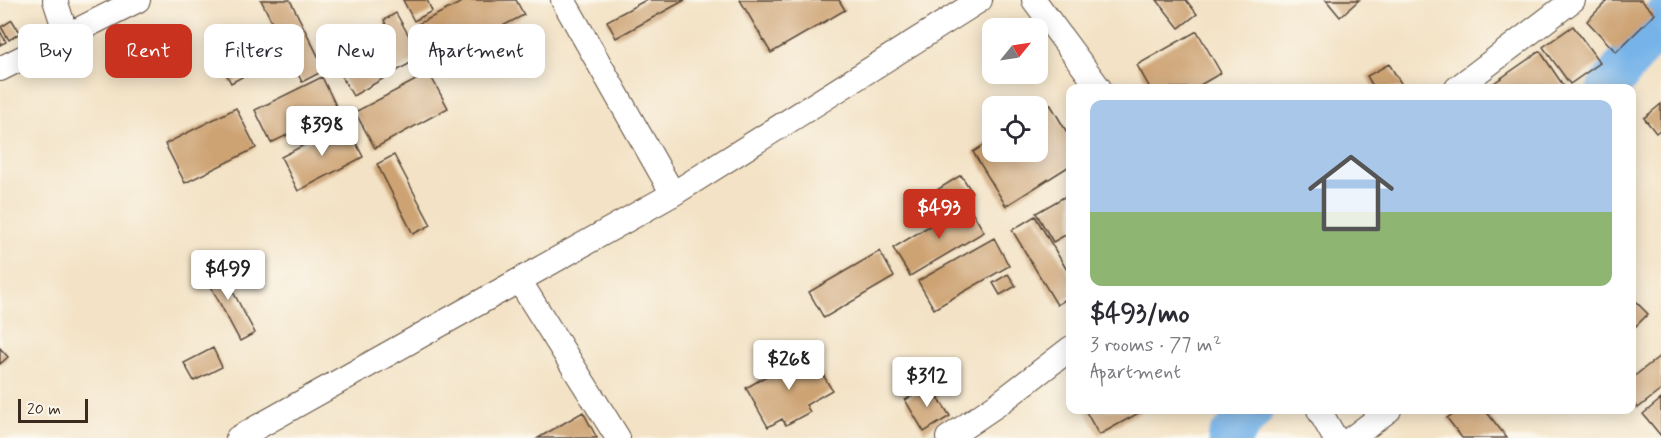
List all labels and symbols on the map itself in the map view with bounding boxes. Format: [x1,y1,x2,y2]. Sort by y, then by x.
north arrow [982,18,1048,84]
pin: $398 [286,106,358,157]
pin: $493 [903,189,975,240]
pin: $499 [192,250,264,301]
pin: $268 [753,340,825,391]
pin: $312 [891,357,963,408]
scale bar [18,396,88,424]

